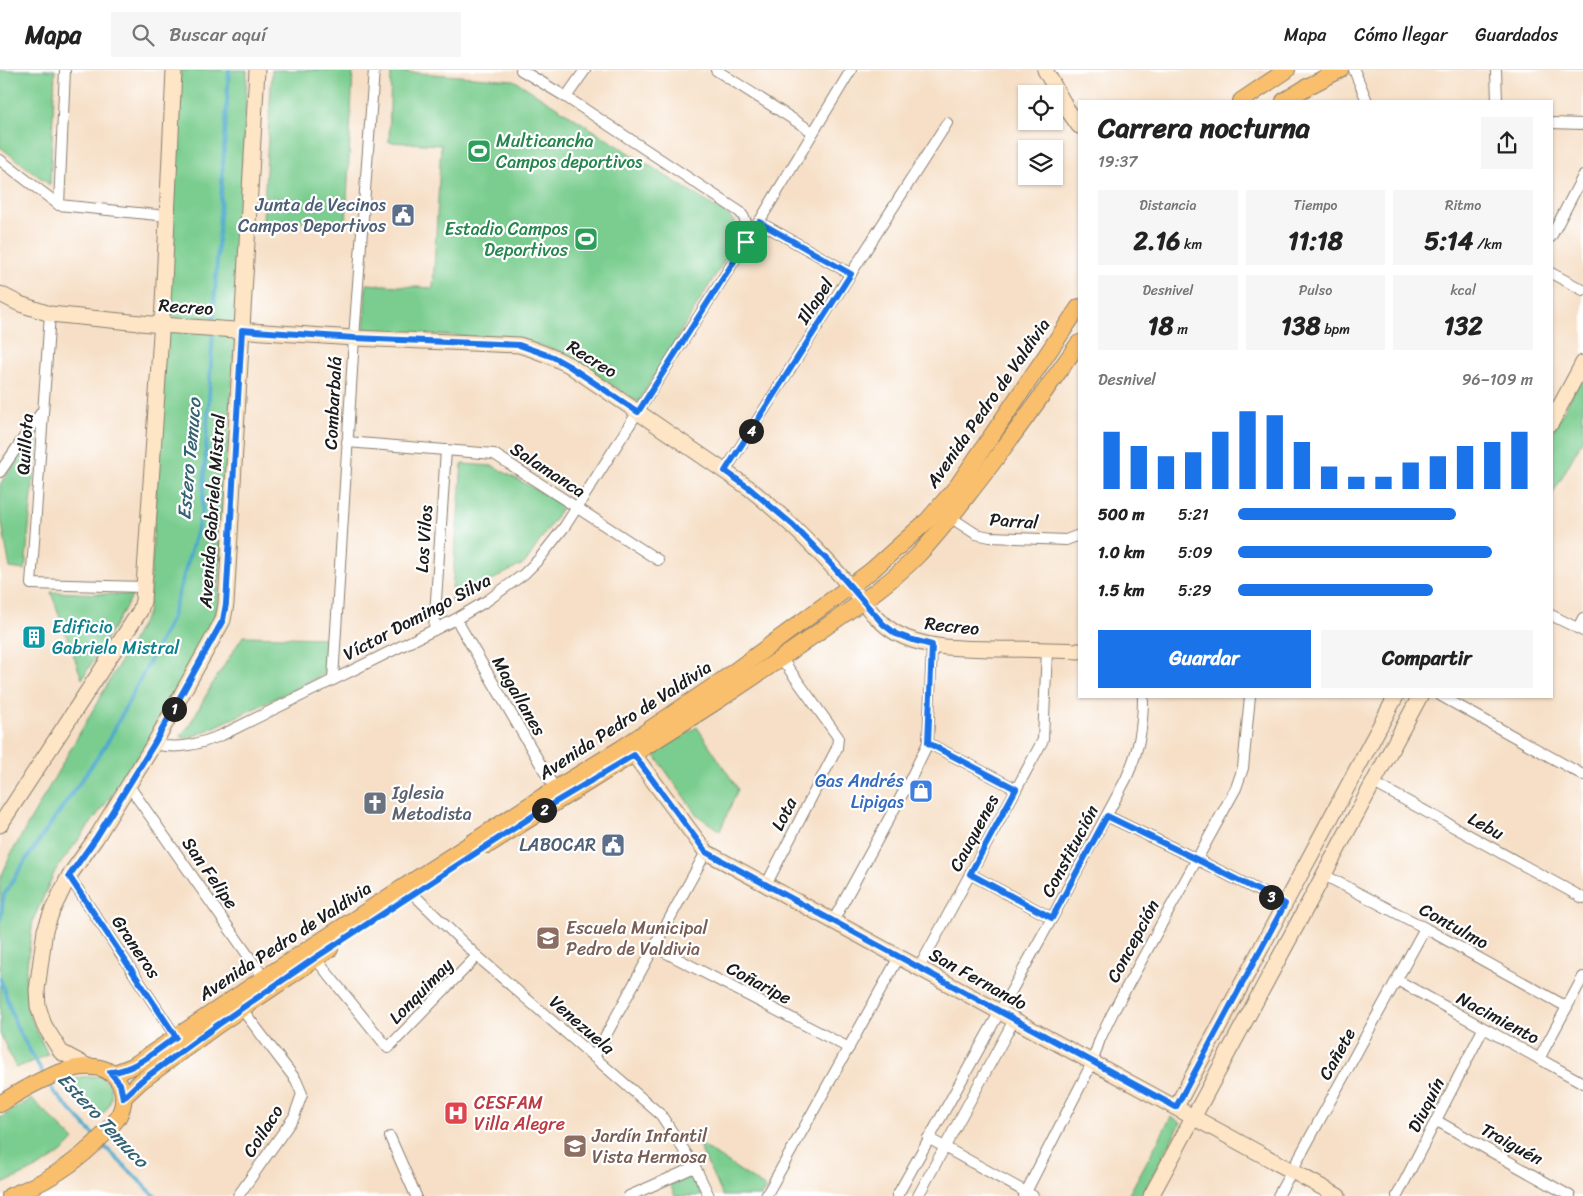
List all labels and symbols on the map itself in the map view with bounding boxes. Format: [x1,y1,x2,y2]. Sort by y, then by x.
place label: Multicancha Campos deportivos [496,125,643,178]
sports icon: Multicancha Campos deportivos [466,138,492,164]
place label: Junta de Vecinos Campos Deportivos [238,189,387,242]
public building icon: Junta de Vecinos Campos Deportivos [390,202,416,228]
place label: Estadio Campos Deportivos [445,213,569,266]
pin [725,221,767,263]
sports icon: Estadio Campos Deportivos [573,226,599,252]
street label: Illapel [787,270,843,332]
street label: Recreo [158,289,214,325]
street label: Avenida Pedro de Valdivia [917,311,1059,496]
street label: Recreo [560,331,624,387]
street label: Combarbalá [315,356,351,450]
water label: Estero Temuco [167,396,211,521]
street label: Quillota [7,412,43,476]
street label: Avenida Gabriela Mistral [189,412,235,610]
pin: 4 [738,418,764,444]
street label: Salamanca [504,433,592,507]
street label: Parral [988,503,1040,539]
street label: Los Vilos [406,504,442,574]
street label: Víctor Domingo Silva [337,564,497,670]
street label: Recreo [923,607,981,645]
place label: Edificio Gabriela Mistral [52,611,180,664]
building icon: Edificio Gabriela Mistral [21,624,47,650]
street label: Magallanes [483,650,555,743]
street label: Avenida Pedro de Valdivia [531,652,718,789]
pin: 1 [162,696,186,722]
place label: Gas Andrés Lipigas [815,765,905,818]
place label: Iglesia Metodista [391,777,472,830]
shop icon: Gas Andrés Lipigas [908,778,934,804]
street label: Cauquenes [940,788,1008,878]
church icon: Iglesia Metodista [362,790,388,816]
street label: Lota [762,791,806,837]
pin: 2 [532,798,556,822]
street label: Constitución [1032,799,1108,903]
street label: Lebu [1462,803,1510,849]
place label: LABOCAR [519,829,596,861]
street label: San Felipe [173,830,247,916]
public building icon: LABOCAR [600,832,626,858]
street label: Avenida Pedro de Valdivia [191,873,378,1010]
pin: 3 [1258,884,1284,910]
street label: Concepción [1098,893,1169,989]
street label: Contulmo [1413,894,1495,958]
street label: Graneros [103,909,170,986]
place label: Escuela Municipal Pedro de Valdivia [566,912,708,965]
school or university icon: Escuela Municipal Pedro de Valdivia [535,925,561,951]
street label: San Fernando [923,939,1033,1019]
street label: Lonquimay [381,950,462,1032]
street label: Coñaripe [720,952,798,1014]
street label: Nacimiento [1451,983,1545,1053]
street label: Venezuela [542,987,623,1064]
street label: Cañete [1309,1022,1365,1086]
water label: Estero Temuco [49,1064,157,1177]
street label: Diuquín [1398,1071,1454,1138]
place label: CESFAM Villa Alegre [474,1087,565,1140]
street label: Coilaco [234,1098,292,1164]
hospital icon: CESFAM Villa Alegre [443,1100,469,1126]
street label: Traiguén [1475,1114,1549,1174]
place label: Jardín Infantil Vista Hermosa [591,1120,708,1173]
school or university icon: Jardín Infantil Vista Hermosa [562,1133,588,1159]

